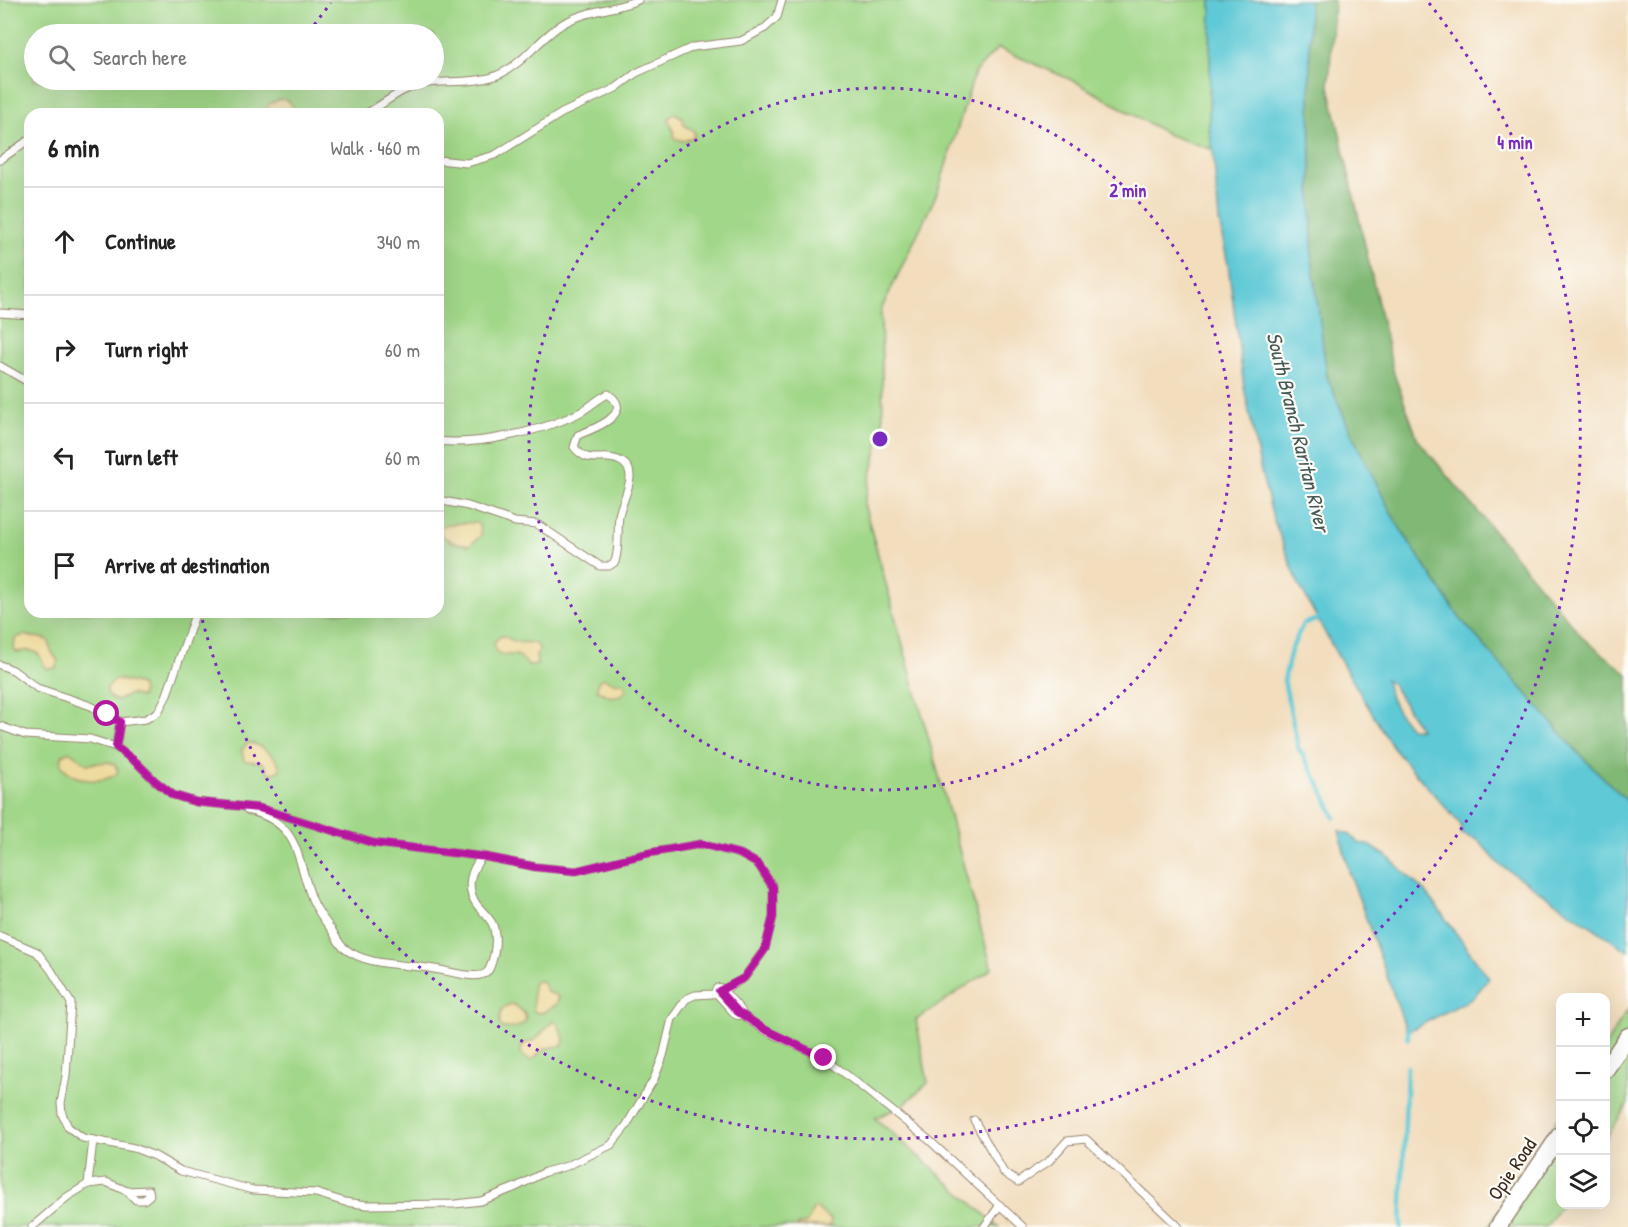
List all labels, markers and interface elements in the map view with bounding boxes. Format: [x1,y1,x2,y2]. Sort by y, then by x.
search box [24,24,444,90]
icon: search [45,41,78,74]
text: Search here [93,42,187,72]
text: 6 min [48,130,100,165]
text: 4 min [1497,130,1533,155]
text: Walk · 460 m [330,134,420,161]
text: 2 min [1110,178,1146,203]
icon: ahead [48,225,81,258]
text: Continue [105,226,176,256]
text: 340 m [376,228,420,255]
water label: South Branch Raritan River [1260,329,1338,538]
icon: right [48,333,81,366]
text: Turn right [105,334,188,364]
text: 60 m [385,336,420,363]
centre of rings [870,429,890,449]
icon: left [48,441,81,474]
text: Turn left [105,442,178,472]
text: 60 m [385,444,420,471]
icon: arrive [48,549,81,582]
text: Arrive at destination [105,550,270,580]
route start [93,700,119,726]
map controls [1556,993,1610,1209]
button: + [1556,993,1610,1047]
route end [810,1044,836,1070]
button: − [1556,1047,1610,1101]
button: locate [1556,1101,1610,1155]
street label: Opie Road [1481,1132,1542,1205]
button: layers [1556,1155,1610,1209]

